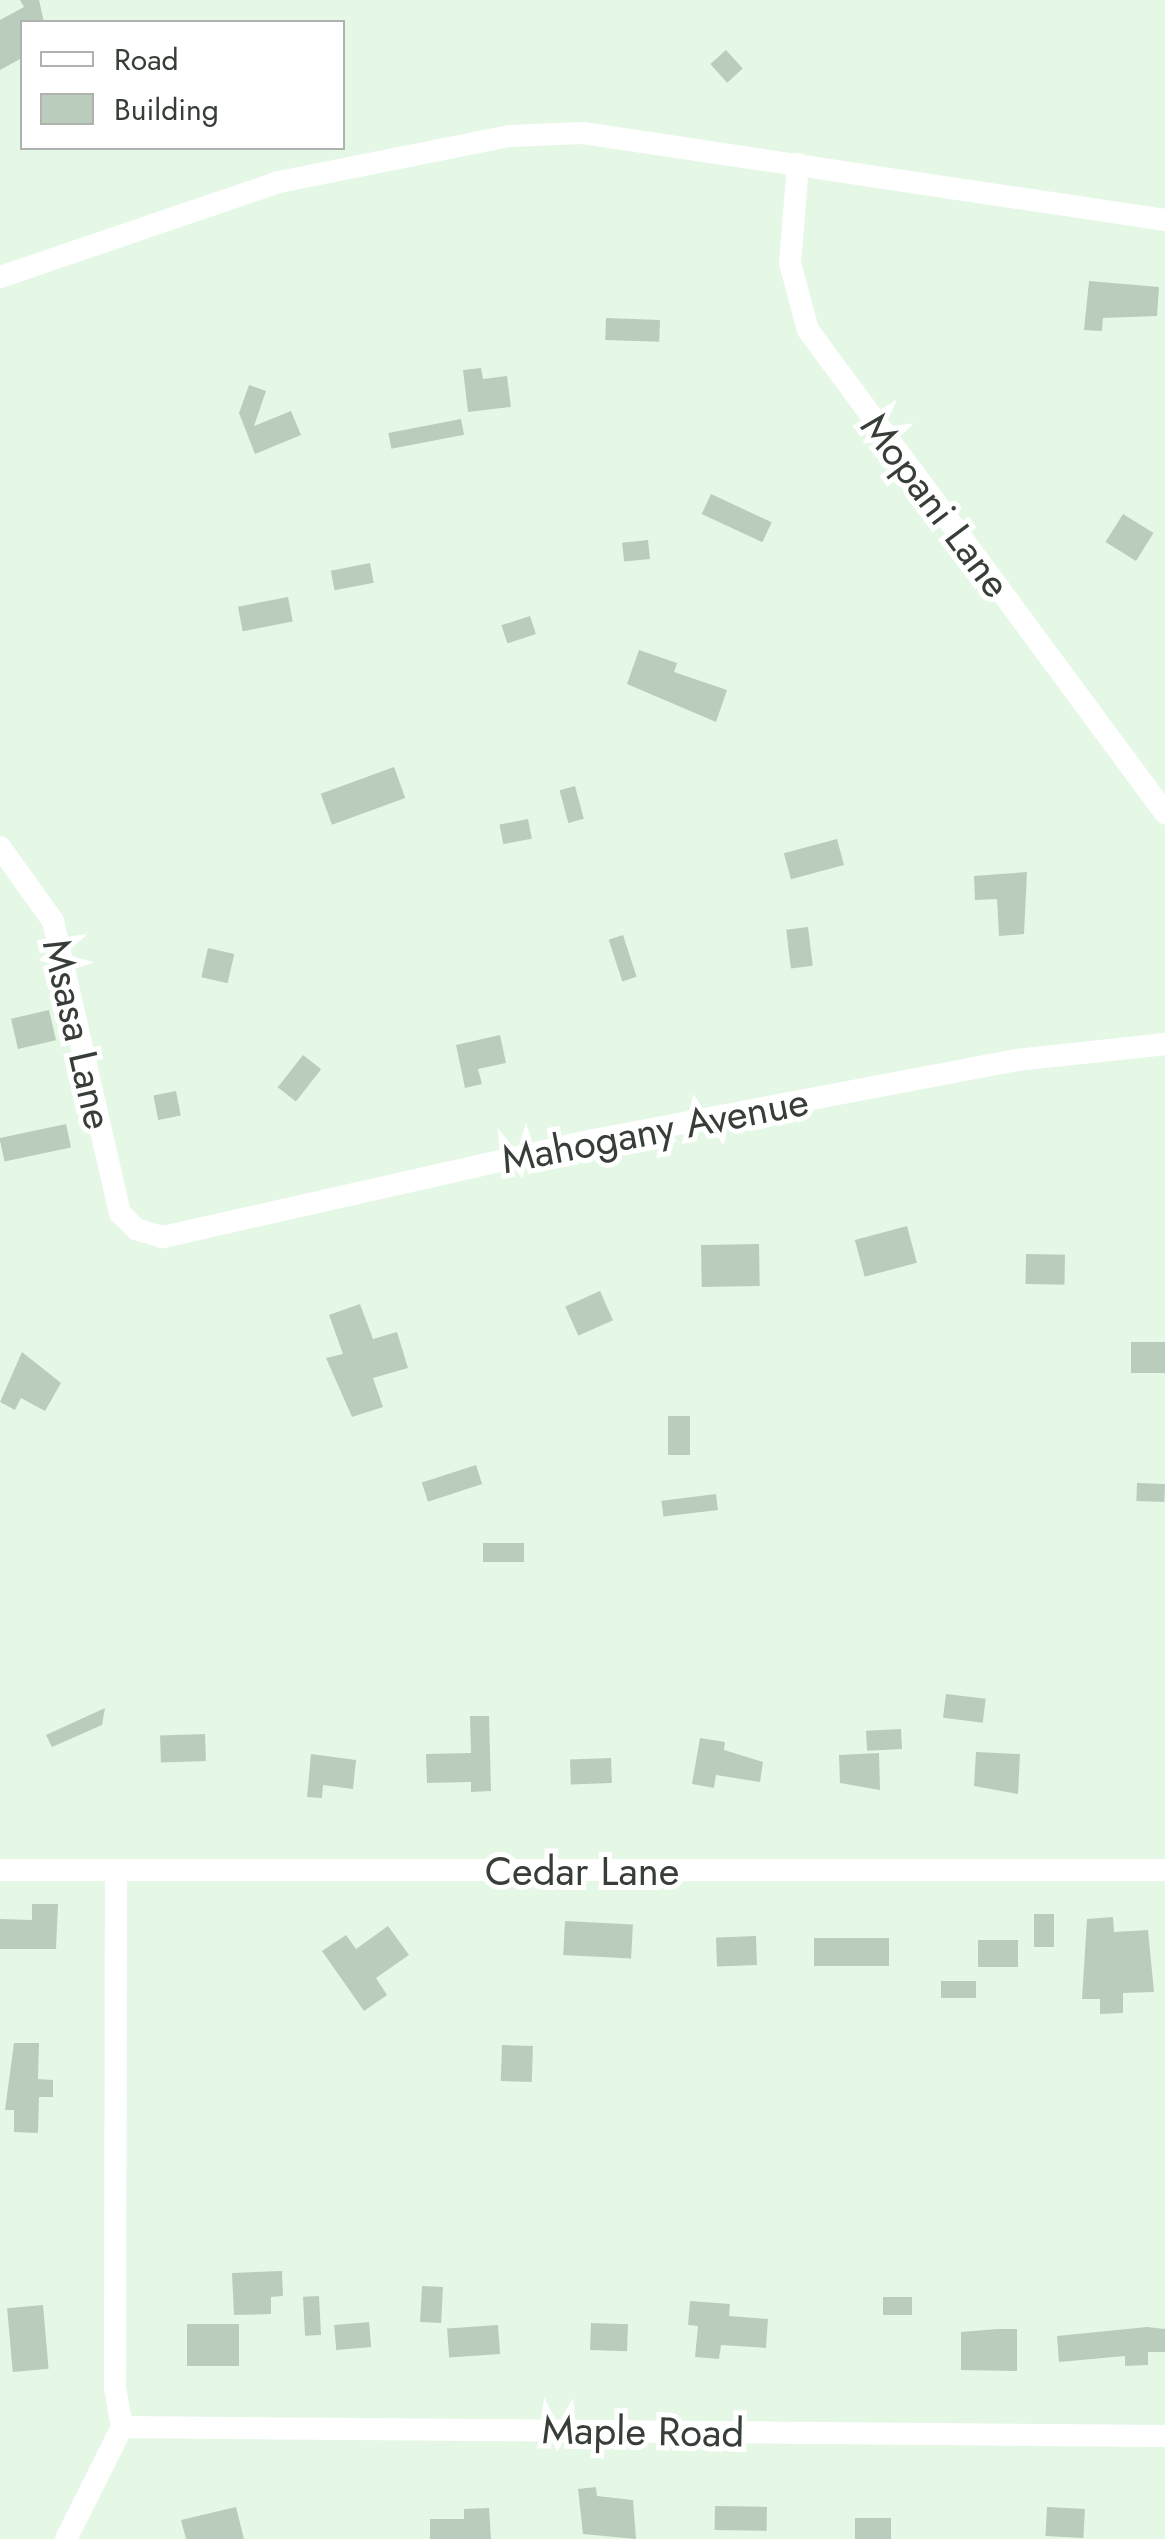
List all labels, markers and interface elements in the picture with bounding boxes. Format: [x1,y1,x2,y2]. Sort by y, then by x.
legend [20,20,345,150]
text: Road [114,38,179,81]
text: Building [114,88,219,131]
street label: Mopani Lane [851,403,1021,607]
street label: Msasa Lane [33,934,123,1134]
street label: Mahogany Avenue [498,1077,812,1183]
street label: Cedar Lane [485,1847,679,1895]
street label: Maple Road [541,2405,745,2457]

